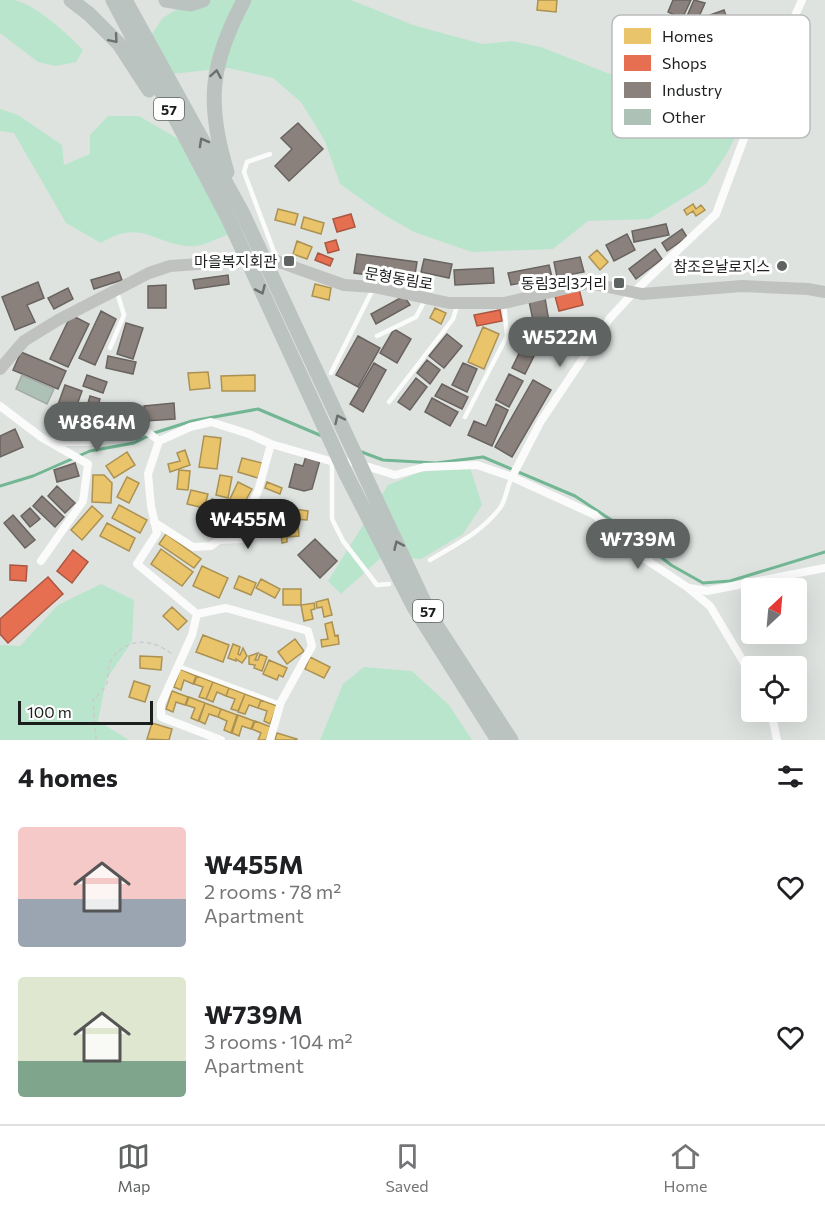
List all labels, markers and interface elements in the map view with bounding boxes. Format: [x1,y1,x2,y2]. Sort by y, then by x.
legend [612,15,810,138]
text: Homes [662,26,713,45]
one-way arrow [107,32,118,43]
text: Shops [662,53,707,72]
one-way arrow [209,69,222,79]
text: Industry [662,80,722,99]
road number: 57 [154,98,184,120]
text: Other [662,107,706,126]
one-way arrow [199,138,210,148]
place label: 마을복지회관 [194,252,277,270]
marker: 마을복지회관 [282,254,296,268]
place label: 참조은날로지스 [673,257,770,275]
marker: 참조은날로지스 [775,259,789,273]
street label: 문형동림로 [363,263,435,293]
place label: 동림3리3거리 [521,274,607,292]
marker: 동림3리3거리 [612,276,626,290]
one-way arrow [254,284,266,295]
pin: ₩522M [518,317,602,368]
text: ₩522M [522,324,598,348]
pin: ₩864M [55,402,139,453]
text: ₩864M [58,409,136,433]
one-way arrow [335,414,347,425]
pin: ₩455M [206,499,290,550]
text: ₩455M [210,506,286,530]
pin: ₩739M [596,519,680,570]
text: ₩739M [600,526,676,550]
one-way arrow [393,540,405,551]
north arrow [741,578,807,644]
map controls [741,578,807,722]
road number: 57 [413,600,443,622]
button: locate [741,656,807,722]
scale bar [18,698,153,726]
text: 100 m [27,702,72,721]
icon: filters [774,760,807,793]
text: 4 homes [18,761,118,792]
text: ₩455M [204,848,304,879]
icon: home [66,851,138,923]
icon: heart [774,871,807,904]
text: 2 rooms · 78 m² [204,879,341,903]
text: Apartment [204,903,304,927]
text: ₩739M [204,998,303,1029]
icon: home [66,1001,138,1073]
icon: heart [774,1021,807,1054]
text: 3 rooms · 104 m² [204,1029,353,1053]
text: Apartment [204,1053,304,1077]
tab: Map [117,1140,150,1195]
tab: Saved [385,1140,429,1195]
tab: Home [664,1140,708,1195]

